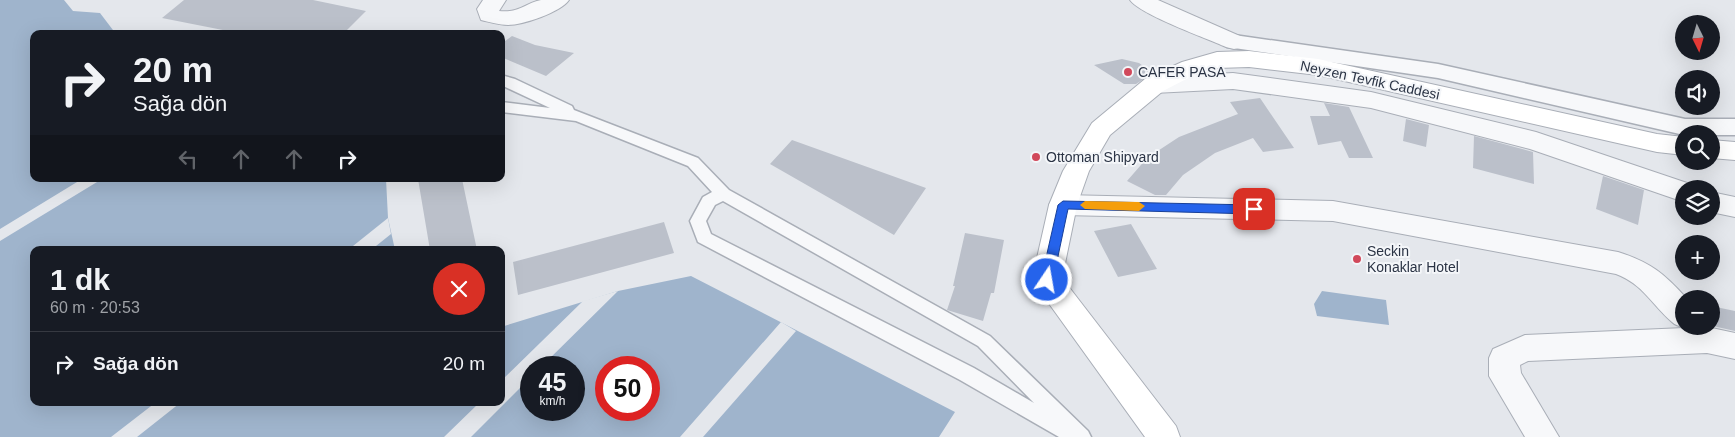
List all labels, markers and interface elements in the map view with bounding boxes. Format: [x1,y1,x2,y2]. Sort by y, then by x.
north arrow [1675,15,1720,60]
map controls [1675,15,1720,335]
icon: right [50,50,115,115]
text: 20 m [133,50,213,89]
street label: Neyzen Tevfik Caddesi [1299,57,1441,103]
place label: CAFER PASA [1138,64,1226,80]
marker: CAFER PASA [1122,66,1134,78]
button: sound [1675,70,1720,115]
text: Sağa dön [133,91,227,116]
button: search [1675,125,1720,170]
icon: left [174,145,202,173]
icon: ahead [227,145,255,173]
icon: ahead [280,145,308,173]
icon: right [333,145,361,173]
place label: Ottoman Shipyard [1046,149,1159,165]
marker: Ottoman Shipyard [1030,151,1042,163]
button: layers [1675,180,1720,225]
pin [1233,188,1275,230]
icon: arrive [1240,195,1268,223]
button: + [1675,235,1720,280]
place label: Seckin Konaklar Hotel [1367,243,1459,275]
position arrow [1020,253,1072,305]
marker: Seckin Konaklar Hotel [1351,253,1363,265]
text: 1 dk [50,263,110,296]
button: close [433,263,485,315]
button: − [1675,290,1720,335]
text: 60 m · 20:53 [50,299,140,316]
icon: right [50,350,78,378]
text: Sağa dön [93,353,179,374]
text: 20 m [443,353,485,374]
speed limit sign: 50 [595,356,660,421]
text: 45 [539,368,566,396]
text: km/h [539,394,566,408]

